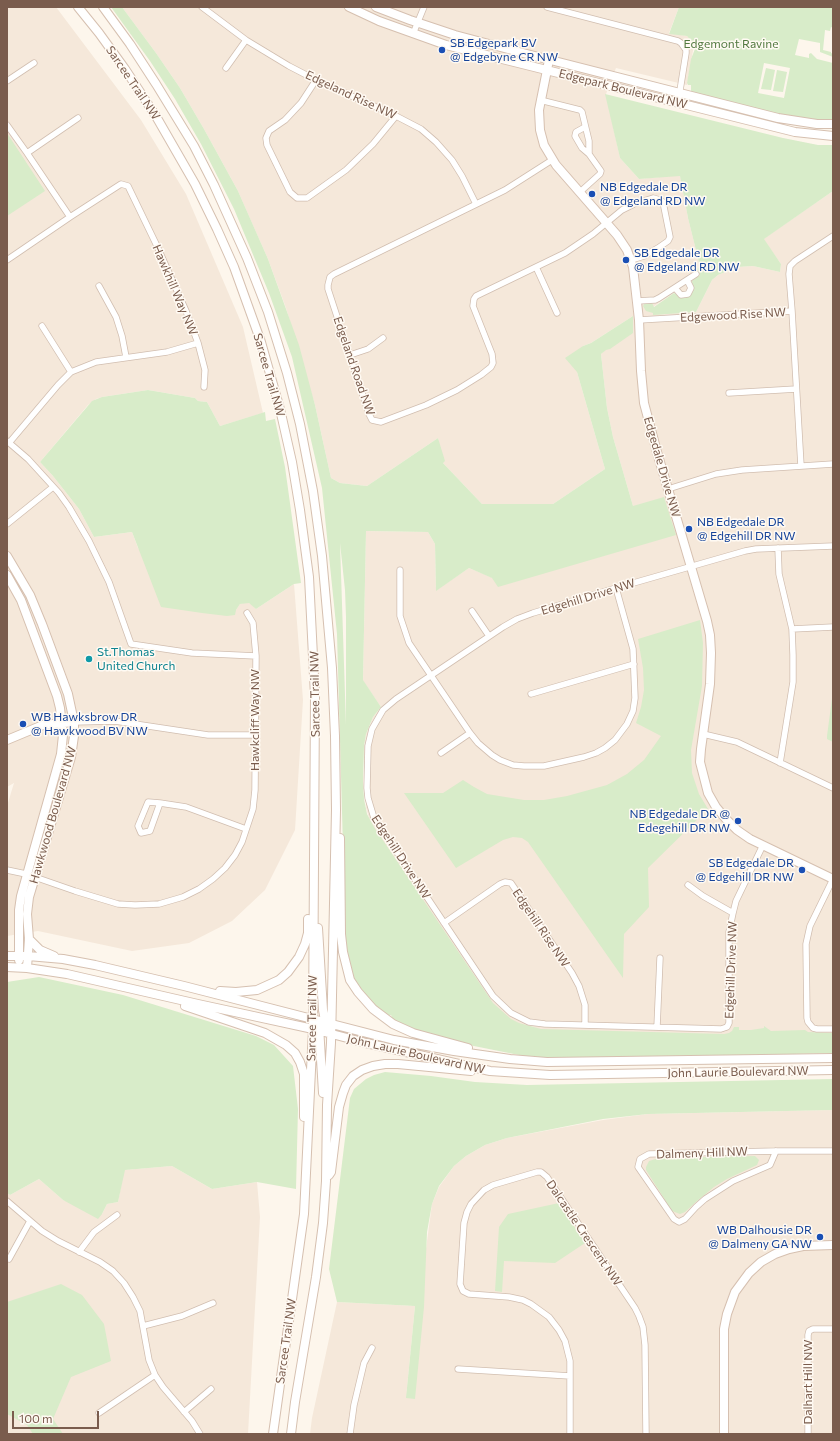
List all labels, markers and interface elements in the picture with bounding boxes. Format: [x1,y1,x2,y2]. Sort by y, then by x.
place label: SB Edgepark BV @ Edgebyne CR NW [450,36,558,64]
park label: Edgemont Ravine [683,37,779,51]
street label: Sarcee Trail NW [103,43,163,123]
marker: SB Edgepark BV @ Edgebyne CR NW [437,45,447,55]
street label: Edgepark Boulevard NW [557,66,689,112]
street label: Edgeland Rise NW [303,68,399,122]
place label: NB Edgedale DR @ Edgeland RD NW [600,180,706,208]
marker: NB Edgedale DR @ Edgeland RD NW [587,189,597,199]
street label: Hawkhill Way NW [149,242,201,338]
place label: SB Edgedale DR @ Edgeland RD NW [634,246,740,274]
marker: SB Edgedale DR @ Edgeland RD NW [621,255,631,265]
street label: Edgewood Rise NW [680,305,786,325]
street label: Edgeland Road NW [330,315,378,417]
street label: Sarcee Trail NW [250,332,288,418]
street label: Edgedale Drive NW [641,415,683,519]
place label: NB Edgedale DR @ Edgehill DR NW [697,515,795,543]
marker: NB Edgedale DR @ Edgehill DR NW [684,524,694,534]
street label: Edgehill Drive NW [539,576,637,618]
place label: St.Thomas United Church [97,645,175,673]
street label: Sarcee Trail NW [307,651,323,737]
marker: St.Thomas United Church [84,654,94,664]
street label: Hawkcliff Way NW [248,669,262,771]
place label: WB Hawksbrow DR @ Hawkwood BV NW [31,710,148,738]
marker: WB Hawksbrow DR @ Hawkwood BV NW [18,719,28,729]
street label: Hawkwood Boulevard NW [26,745,80,885]
place label: NB Edgedale DR @ Edegehill DR NW [629,807,730,835]
street label: Edgehill Drive NW [368,812,434,902]
marker: NB Edgedale DR @ Edegehill DR NW [733,816,743,826]
place label: SB Edgedale DR @ Edgehill DR NW [696,856,794,884]
marker: SB Edgedale DR @ Edgehill DR NW [797,865,807,875]
street label: Edgehill Rise NW [509,886,573,970]
street label: Edgehill Drive NW [722,921,740,1019]
street label: Sarcee Trail NW [304,975,320,1061]
street label: John Laurie Boulevard NW [346,1031,486,1077]
street label: John Laurie Boulevard NW [667,1064,809,1080]
street label: Dalmeny Hill NW [656,1144,748,1162]
street label: Dalcastle Crescent NW [543,1177,625,1289]
place label: WB Dalhousie DR @ Dalmeny GA NW [708,1223,812,1251]
marker: WB Dalhousie DR @ Dalmeny GA NW [815,1232,825,1242]
street label: Sarcee Trail NW [273,1297,299,1385]
street label: Dalhart Hill NW [801,1339,815,1425]
scale bar [14,1403,101,1429]
text: 100 m [19,1411,53,1425]

